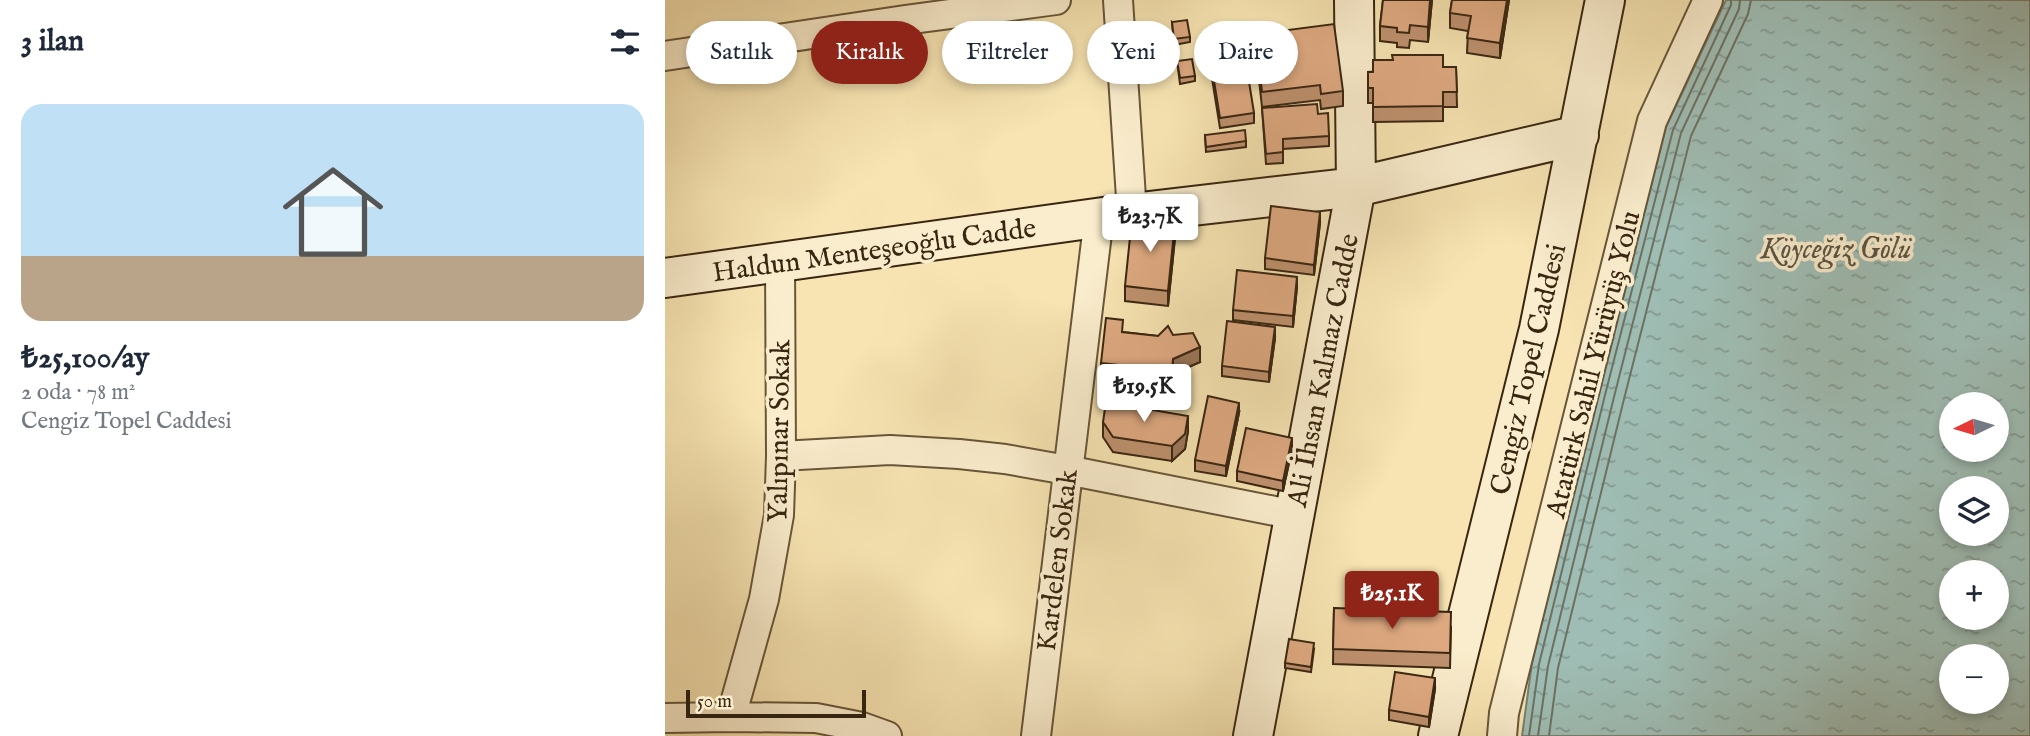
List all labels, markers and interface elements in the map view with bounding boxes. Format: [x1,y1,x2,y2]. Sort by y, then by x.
chip: Satılık [686,21,797,84]
chip: Kiralık [811,21,928,84]
chip: Filtreler [942,21,1073,84]
chip: Yeni [1087,21,1180,84]
chip: Daire [1194,21,1298,84]
text: 3 ilan [21,23,84,61]
icon: filters [606,23,644,61]
icon: home [270,149,396,275]
pin: ₺23.7K [1093,194,1207,254]
text: ₺23.7K [1118,202,1182,231]
street label: Atatürk Sahil Yürüyüş Yolu [1539,207,1650,523]
street label: Haldun Menteşeoğlu Cadde [710,211,1039,292]
street label: Ali İhsan Kalmaz Cadde [1281,231,1368,511]
water label: Köyceğiz Gölü [1759,231,1913,269]
street label: Cengiz Topel Caddesi [1484,241,1575,498]
street label: Yalıpınar Sokak [761,338,800,523]
text: ₺25,100/ay [21,340,149,378]
pin: ₺19.5K [1087,364,1201,424]
text: ₺19.5K [1113,372,1175,401]
text: 2 oda · 78 m² [21,378,136,407]
north arrow [1939,392,2009,462]
map controls [1939,392,2009,714]
text: Cengiz Topel Caddesi [21,407,232,436]
street label: Kardelen Sokak [1030,466,1087,653]
button: layers [1939,476,2009,546]
button: + [1939,560,2009,630]
pin: ₺25.1K [1335,572,1449,631]
text: ₺25.1K [1361,579,1423,608]
button: − [1939,644,2009,714]
scale bar [686,687,866,719]
text: 50 m [697,690,732,714]

